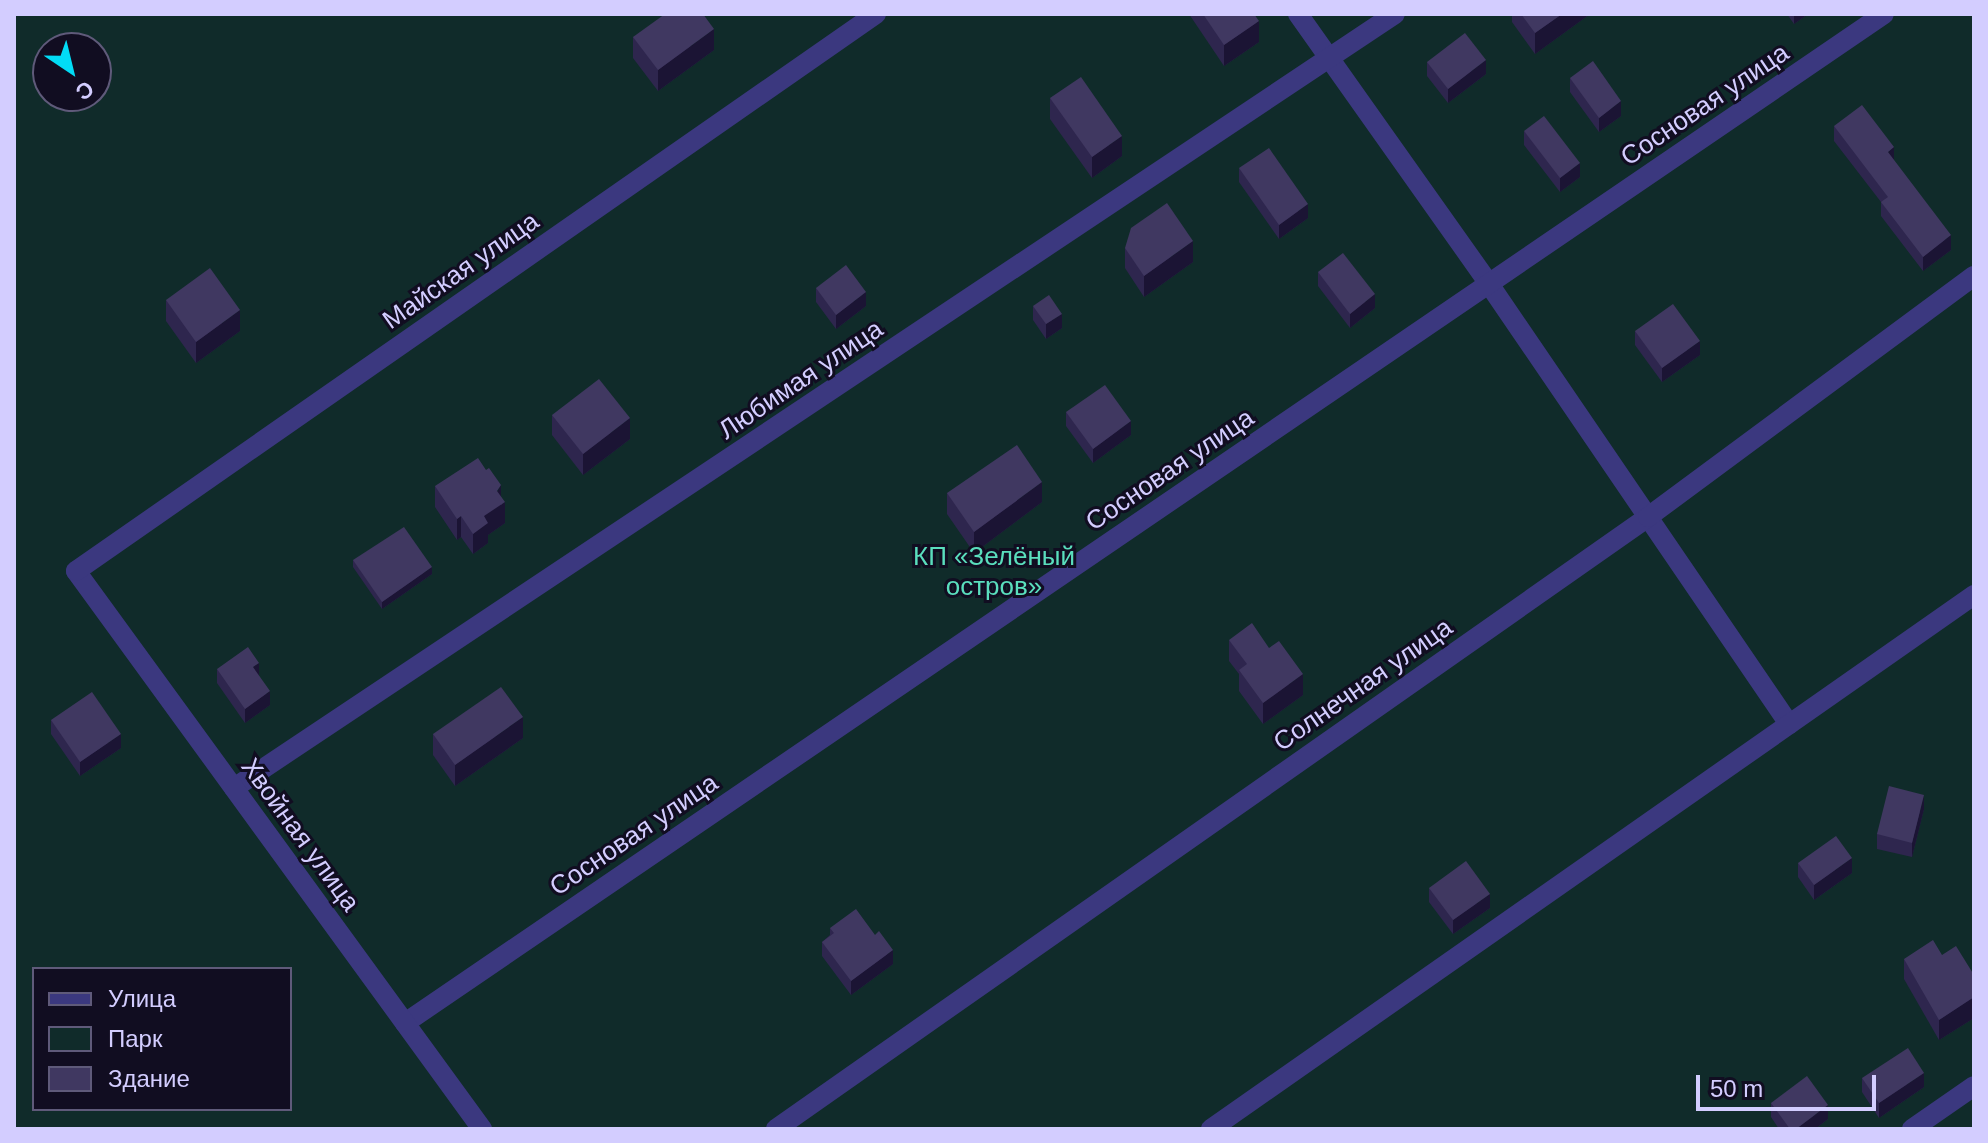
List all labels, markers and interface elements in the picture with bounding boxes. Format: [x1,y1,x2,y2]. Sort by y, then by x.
north arrow [32,32,112,112]
street label: Сосновая улица [1615,37,1795,173]
text: С [71,76,99,105]
street label: Майская улица [377,206,545,336]
street label: Любимая улица [713,314,889,446]
street label: Сосновая улица [1080,402,1260,538]
park label: КП «Зелёный остров» [913,541,1075,602]
street label: Солнечная улица [1268,612,1458,758]
street label: Хвойная улица [234,752,366,918]
street label: Сосновая улица [544,767,724,903]
legend [32,967,292,1111]
text: Улица [108,985,176,1012]
text: Парк [108,1025,162,1052]
scale bar [1700,1059,1880,1109]
text: Здание [108,1065,190,1092]
text: 50 m [1710,1075,1763,1102]

